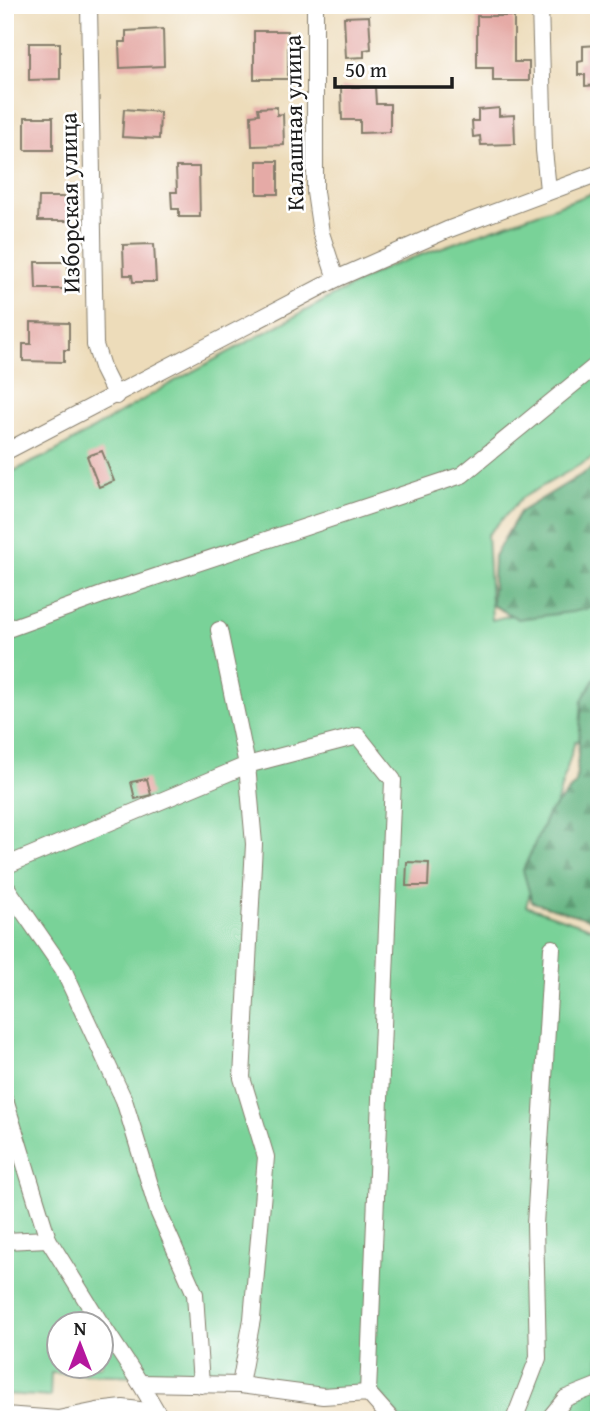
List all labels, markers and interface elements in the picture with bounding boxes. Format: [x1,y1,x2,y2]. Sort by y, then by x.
street label: Калашная улица [274,34,313,212]
scale bar [335,46,452,90]
text: 50 m [345,54,387,85]
street label: Изборская улица [50,112,89,294]
north arrow [46,1310,116,1380]
text: N [74,1314,87,1342]

